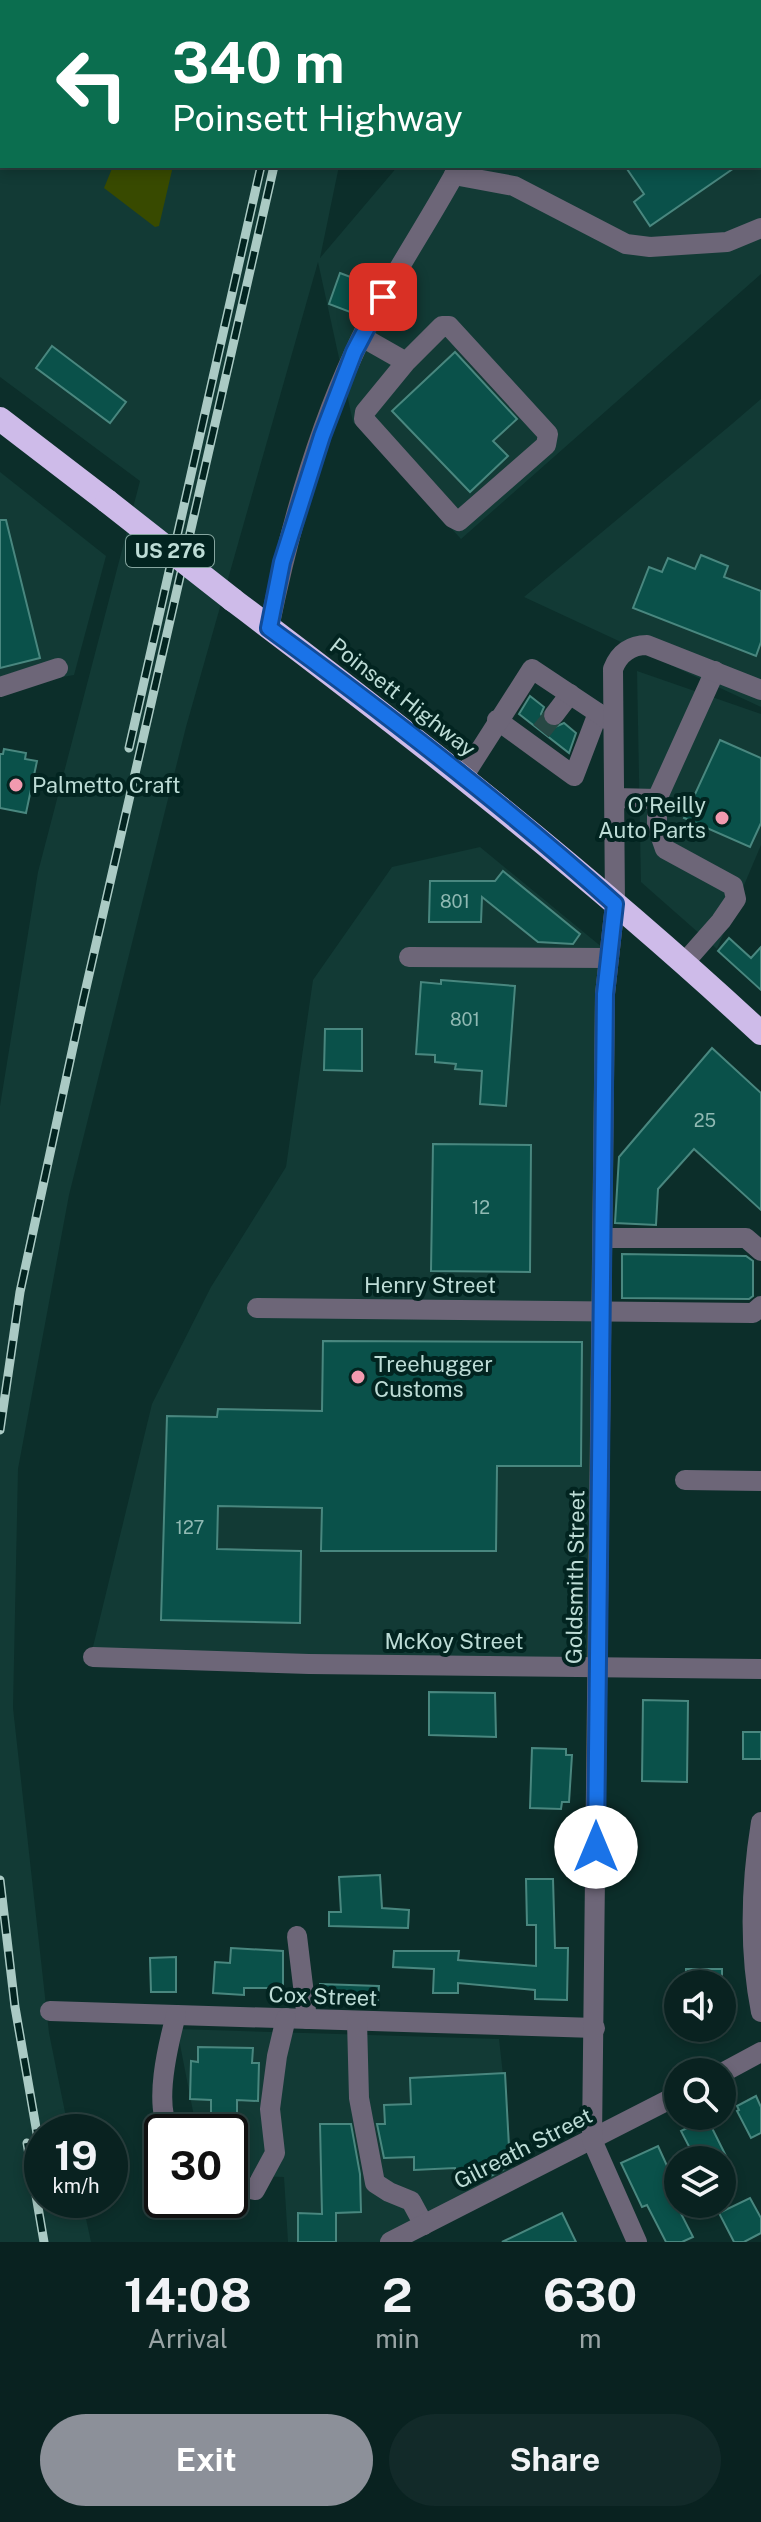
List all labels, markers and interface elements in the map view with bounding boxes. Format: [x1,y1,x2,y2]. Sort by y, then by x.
text: 340 m [172,30,345,96]
icon: left [40,32,144,136]
text: Poinsett Highway [172,97,463,139]
pin [349,263,417,331]
icon: arrive [361,275,405,319]
road number: US 276 [126,535,214,567]
street label: Poinsett Highway [325,632,481,762]
place label: Palmetto Craft [32,772,181,798]
marker: Palmetto Craft [7,776,25,794]
place label: O'Reilly Auto Parts [598,792,706,843]
marker: O'Reilly Auto Parts [713,809,731,827]
house number: 801 [440,891,470,912]
house number: 801 [450,1009,480,1030]
house number: 25 [694,1110,716,1131]
house number: 12 [472,1197,490,1218]
street label: Henry Street [364,1272,496,1298]
place label: Treehugger Customs [374,1351,493,1402]
marker: Treehugger Customs [349,1368,367,1386]
street label: Goldsmith Street [560,1490,590,1664]
house number: 127 [176,1517,204,1538]
street label: McKoy Street [384,1628,524,1654]
position arrow [554,1805,638,1889]
map controls [664,1970,736,2218]
button: sound [664,1970,736,2042]
street label: Cox Street [268,1981,378,2011]
button: search [664,2058,736,2130]
street label: Gilreath Street [450,2102,596,2194]
speed limit sign: 30 [144,2114,248,2218]
text: 19 [54,2132,98,2179]
button: layers [664,2146,736,2218]
text: km/h [52,2174,100,2198]
text: 14:08 [124,2266,252,2323]
text: 2 [382,2266,413,2323]
text: 630 [543,2266,637,2323]
text: Arrival [147,2323,228,2354]
text: min [375,2323,419,2354]
text: m [579,2323,601,2354]
button: Exit [40,2414,373,2506]
button: Share [389,2414,721,2506]

